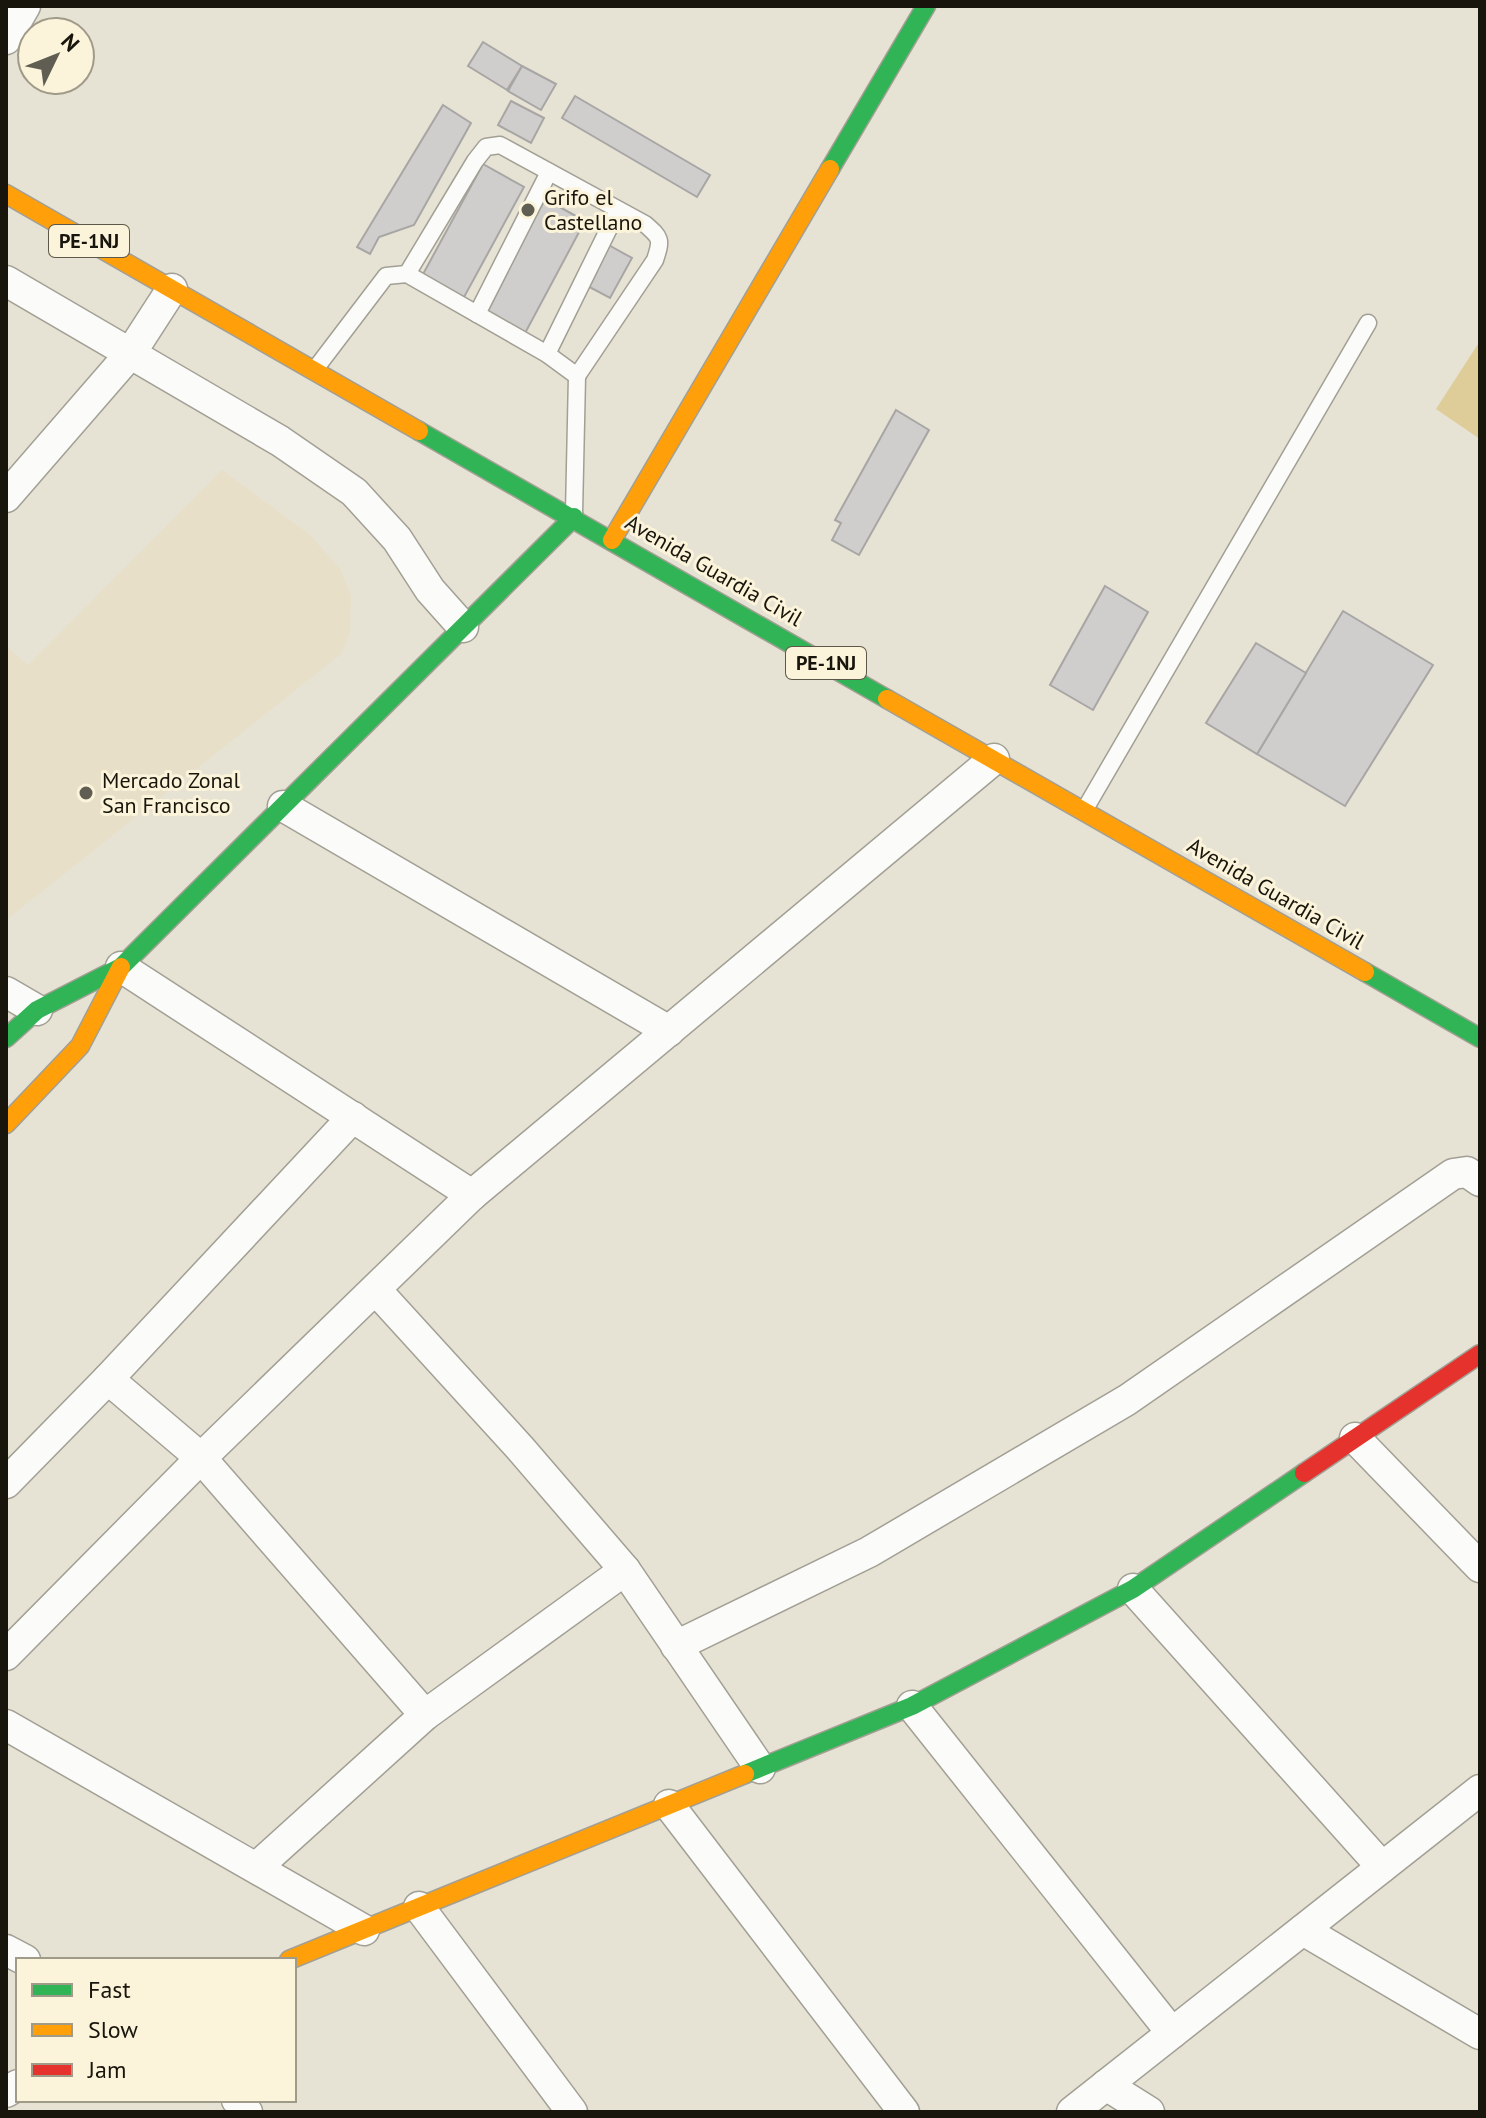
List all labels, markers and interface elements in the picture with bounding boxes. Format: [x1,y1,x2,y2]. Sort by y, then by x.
north arrow [16,16,96,96]
text: N [55,28,86,57]
place label: Grifo el Castellano [544,183,642,236]
marker: Grifo el Castellano [519,201,537,219]
road number: PE-1NJ [49,225,129,257]
street label: Avenida Guardia Civil [620,508,808,632]
road number: PE-1NJ [786,647,866,679]
place label: Mercado Zonal San Francisco [102,766,241,819]
marker: Mercado Zonal San Francisco [77,784,95,802]
street label: Avenida Guardia Civil [1182,831,1370,955]
legend [16,1958,296,2102]
text: Fast [88,1974,131,2005]
text: Slow [88,2014,138,2045]
text: Jam [87,2054,126,2085]

